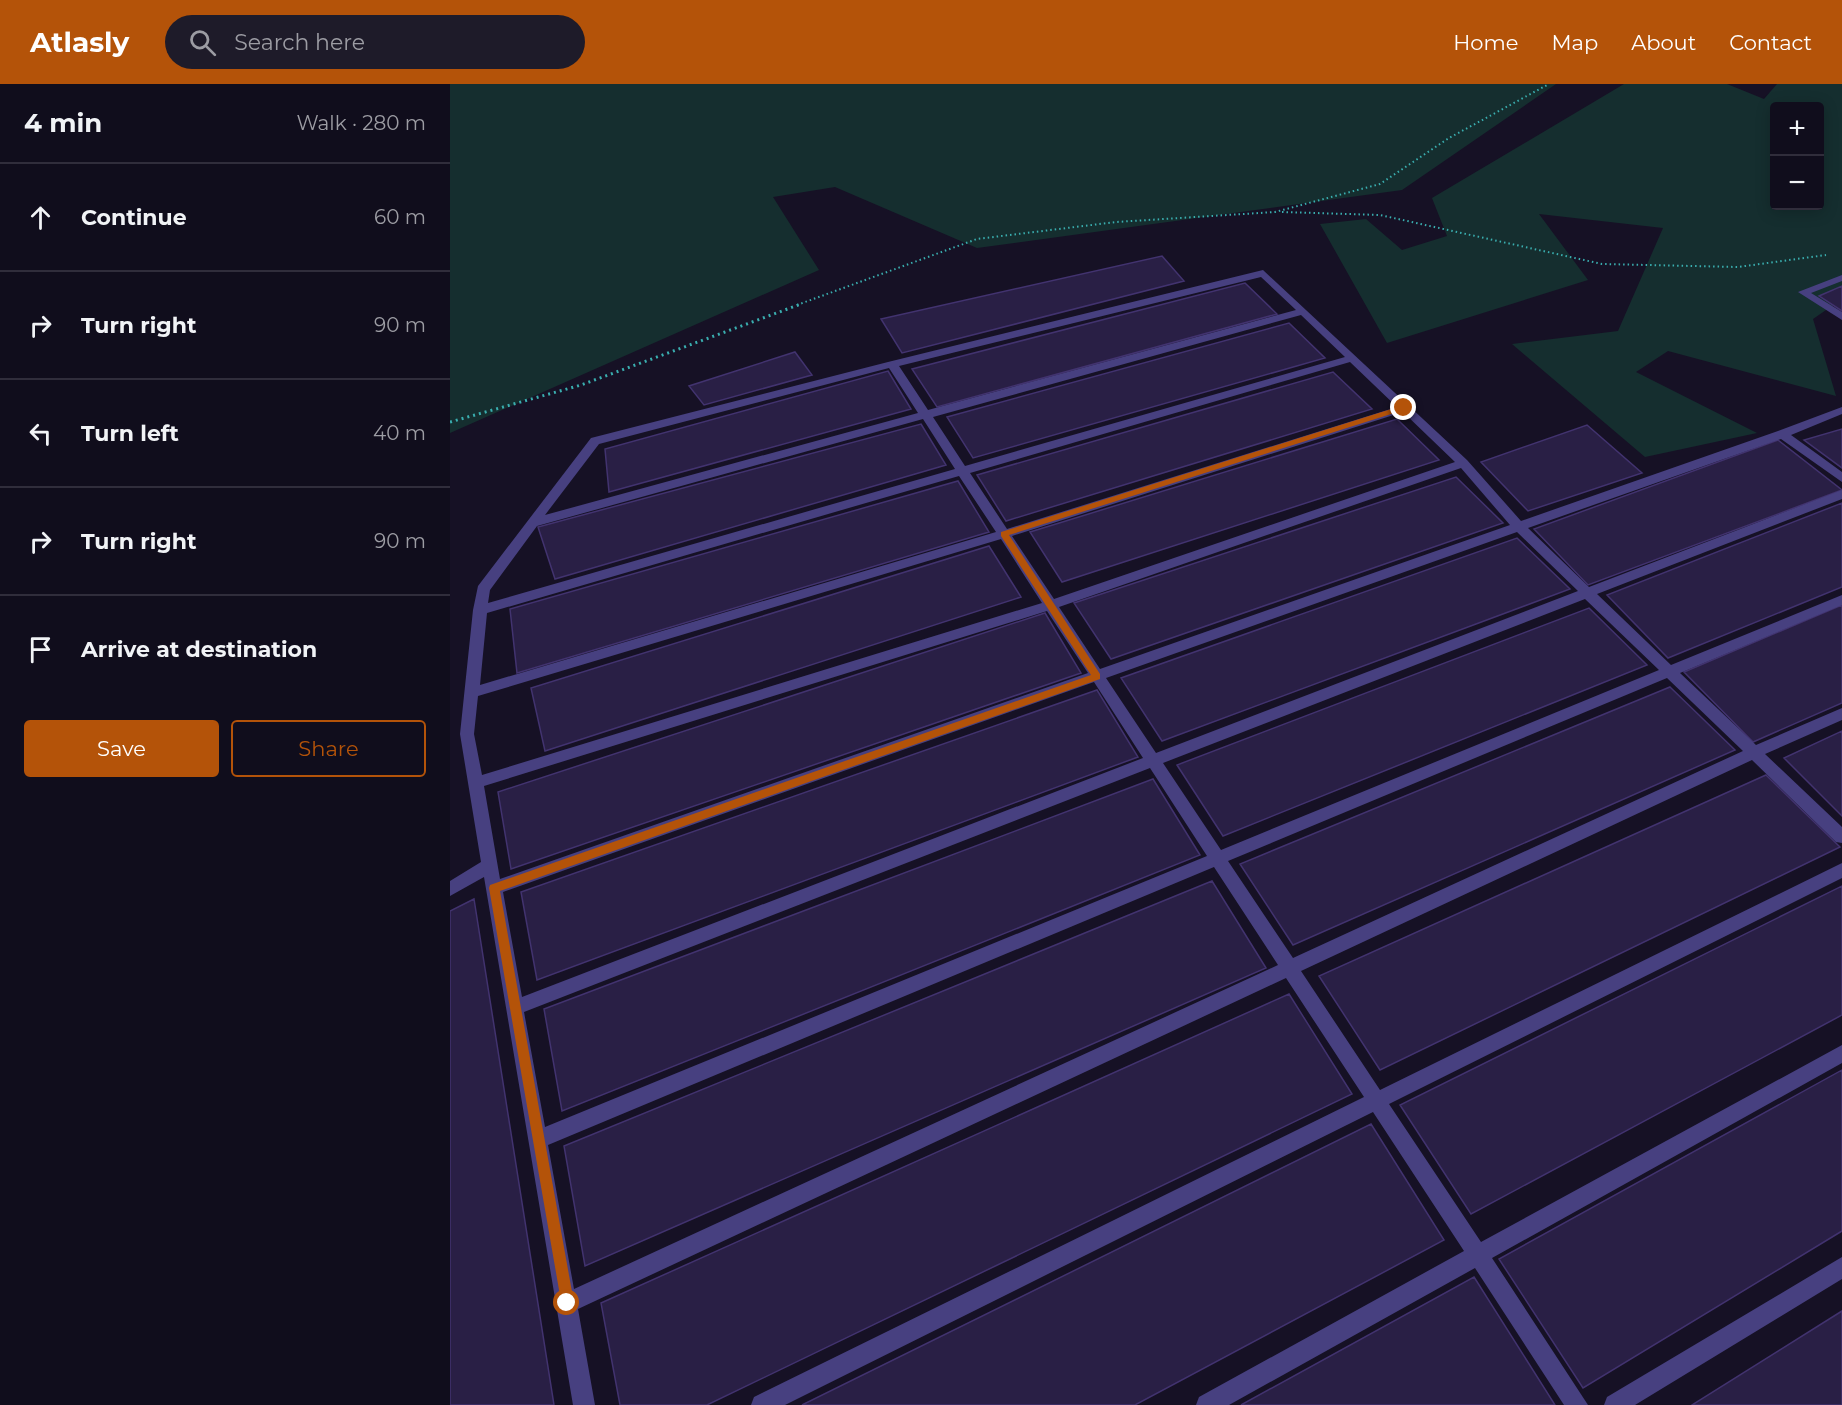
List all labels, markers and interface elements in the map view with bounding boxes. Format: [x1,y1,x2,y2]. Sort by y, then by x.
search box [165,15,585,69]
text: Atlasly [30,25,129,59]
icon: search [186,26,219,59]
text: Search here [234,29,365,56]
text: Home [1453,30,1518,55]
text: Map [1551,30,1598,55]
text: About [1631,30,1696,55]
text: Contact [1729,30,1812,55]
map controls [1770,102,1824,210]
button: + [1770,102,1824,156]
text: 4 min [24,107,102,139]
text: Walk · 280 m [296,111,426,135]
button: − [1770,156,1824,210]
icon: ahead [24,201,57,234]
text: Continue [81,204,187,231]
text: 60 m [374,205,426,229]
icon: right [24,309,57,342]
text: Turn right [81,312,196,339]
text: 90 m [374,313,426,337]
route end [1390,394,1416,420]
icon: left [24,417,57,450]
text: Turn left [81,420,179,447]
text: 40 m [373,421,426,445]
icon: right [24,525,57,558]
text: Turn right [81,528,196,555]
text: 90 m [374,529,426,553]
icon: arrive [24,633,57,666]
text: Arrive at destination [81,636,317,663]
button: Save [24,720,219,777]
button: Share [231,720,426,777]
route start [553,1289,579,1315]

